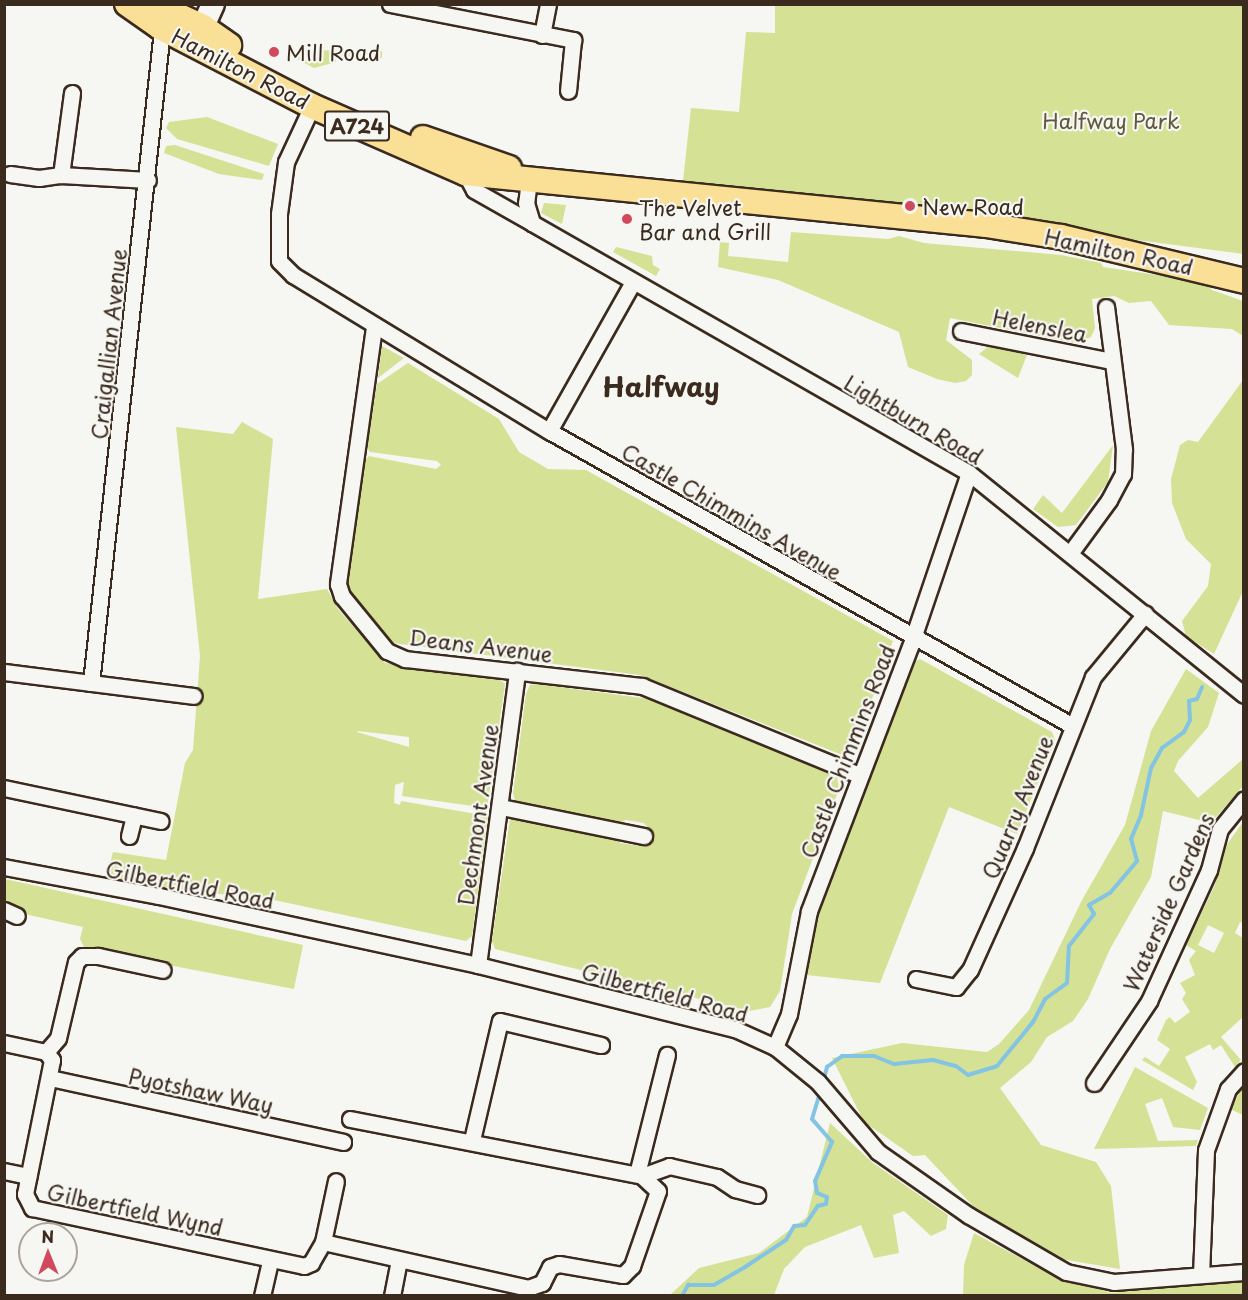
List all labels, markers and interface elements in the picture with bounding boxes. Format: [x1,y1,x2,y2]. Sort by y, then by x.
street label: Hamilton Road [169,23,313,113]
place label: Mill Road [286,39,381,65]
marker: Mill Road [267,45,281,59]
park label: Halfway Park [1042,107,1180,133]
road number: A724 [324,109,390,143]
place label: New Road [922,193,1024,219]
place label: The Velvet Bar and Grill [639,194,771,244]
marker: New Road [903,199,917,213]
marker: The Velvet Bar and Grill [620,212,634,226]
street label: Hamilton Road [1043,223,1195,279]
street label: Craigallian Avenue [85,248,131,440]
street label: Helenslea [991,303,1089,347]
street label: Lightburn Road [841,369,987,469]
district label: Halfway [603,370,719,402]
street label: Castle Chimmins Avenue [617,438,847,584]
street label: Deans Avenue [408,624,554,666]
street label: Castle Chimmins Road [794,640,900,862]
street label: Dechmont Avenue [452,723,502,907]
street label: Quarry Avenue [977,731,1057,883]
street label: Waterside Gardens [1118,809,1218,995]
street label: Gilbertfield Road [103,855,277,913]
street label: Gilbertfield Road [579,958,751,1026]
street label: Pyotshaw Way [126,1062,276,1118]
street label: Gilbertfield Wynd [45,1178,225,1240]
north arrow [18,1222,78,1282]
text: N [41,1224,54,1248]

